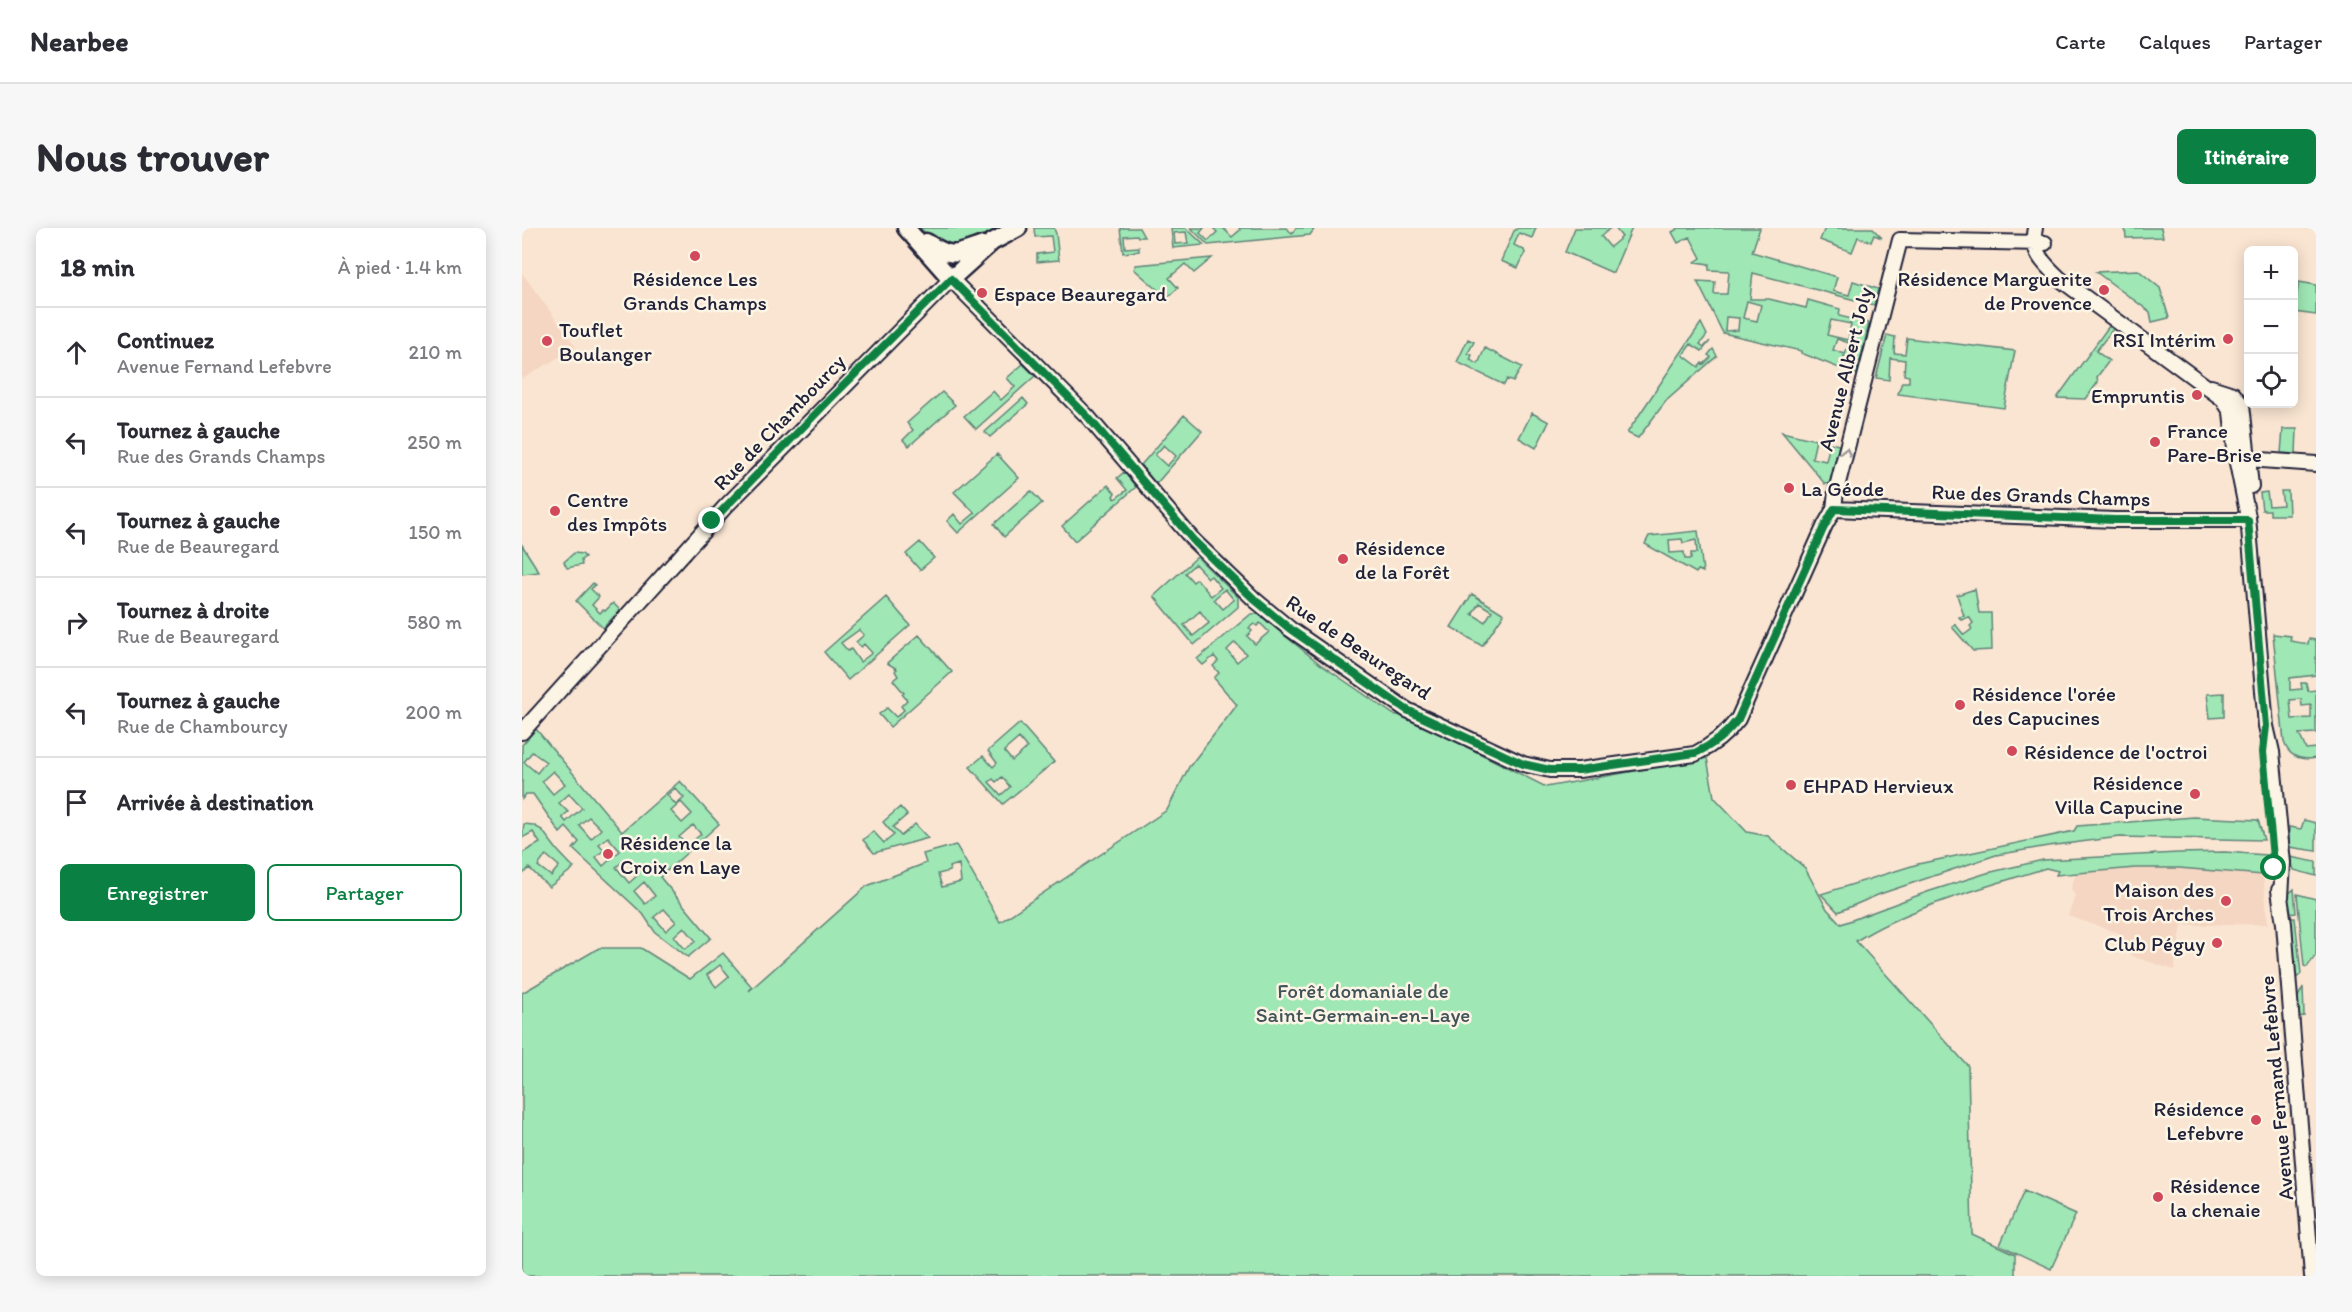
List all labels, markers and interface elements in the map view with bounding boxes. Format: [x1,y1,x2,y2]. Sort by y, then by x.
text: Nearbee [30,24,129,58]
text: Carte [2055,29,2106,54]
text: Calques [2139,29,2211,54]
text: Partager [2244,29,2322,54]
button: Itinéraire [2177,129,2316,184]
text: Nous trouver [36,131,269,182]
map controls [2244,246,2298,408]
button: + [2244,246,2298,300]
marker: Résidence Les Grands Champs [688,249,702,263]
text: 18 min [60,251,135,283]
text: À pied · 1.4 km [338,255,462,279]
place label: Résidence Les Grands Champs [623,266,767,315]
place label: Résidence Marguerite de Provence [1898,266,2092,315]
place label: Espace Beauregard [994,281,1167,306]
marker: Résidence Marguerite de Provence [2097,283,2111,297]
street label: Avenue Albert Joly [1813,284,1877,454]
marker: Espace Beauregard [975,286,989,300]
button: − [2244,300,2298,354]
place label: Touflet Boulanger [559,317,653,366]
text: Continuez [117,327,214,354]
place label: RSI Intérim [2112,327,2216,352]
marker: RSI Intérim [2221,332,2235,346]
marker: Touflet Boulanger [540,334,554,348]
icon: ahead [60,336,93,369]
text: 210 m [409,340,462,364]
street label: Rue de Chambourcy [708,349,850,495]
text: Avenue Fernand Lefebvre [117,354,332,378]
button: locate [2244,354,2298,408]
place label: Empruntis [2091,383,2185,408]
marker: Empruntis [2190,388,2204,402]
text: Tournez à gauche [117,417,280,444]
place label: France Pare-Brise [2167,418,2262,467]
icon: left [60,426,93,459]
text: 250 m [407,430,462,454]
marker: France Pare-Brise [2148,435,2162,449]
text: Rue des Grands Champs [117,444,326,468]
one-way arrow [1839,447,1851,458]
place label: La Géode [1801,476,1884,501]
street label: Rue des Grands Champs [1931,479,2151,511]
marker: La Géode [1782,481,1796,495]
place label: Centre des Impôts [567,487,667,536]
marker: Centre des Impôts [548,504,562,518]
text: Tournez à gauche [117,507,280,534]
route end [698,507,724,533]
icon: left [60,516,93,549]
text: 150 m [409,520,462,544]
text: Rue de Beauregard [117,534,279,558]
place label: Résidence de la Forêt [1355,535,1450,584]
marker: Résidence de la Forêt [1336,552,1350,566]
street label: Rue de Beauregard [1281,589,1437,705]
text: Tournez à droite [117,597,269,624]
icon: right [60,606,93,639]
text: 580 m [407,610,462,634]
text: Rue de Beauregard [117,624,279,648]
place label: Résidence l'orée des Capucines [1972,681,2116,730]
text: Tournez à gauche [117,687,280,714]
icon: left [60,696,93,729]
marker: Résidence l'orée des Capucines [1953,698,1967,712]
text: 200 m [406,700,462,724]
text: Rue de Chambourcy [117,714,288,738]
place label: Résidence de l'octroi [2024,739,2208,764]
marker: Résidence de l'octroi [2005,744,2019,758]
place label: Résidence Villa Capucine [2055,770,2183,819]
place label: EHPAD Hervieux [1803,773,1954,798]
marker: EHPAD Hervieux [1784,778,1798,792]
icon: arrive [60,786,93,819]
marker: Résidence Villa Capucine [2188,787,2202,801]
text: Arrivée à destination [117,789,313,816]
place label: Résidence la Croix en Laye [620,830,740,879]
marker: Résidence la Croix en Laye [601,847,615,861]
route start [2260,854,2286,880]
button: Enregistrer [60,864,255,921]
button: Partager [267,864,462,921]
place label: Maison des Trois Arches [2103,877,2214,926]
marker: Maison des Trois Arches [2219,894,2233,908]
place label: Club Péguy [2104,931,2205,956]
marker: Club Péguy [2210,936,2224,950]
street label: Avenue Fernand Lefebvre [2254,975,2298,1201]
park label: Forêt domaniale de Saint-Germain-en-Laye [1256,978,1470,1027]
place label: Résidence Lefebvre [2154,1096,2244,1145]
marker: Résidence Lefebvre [2249,1113,2263,1127]
place label: Résidence la chenaie [2170,1173,2260,1222]
marker: Résidence la chenaie [2151,1190,2165,1204]

